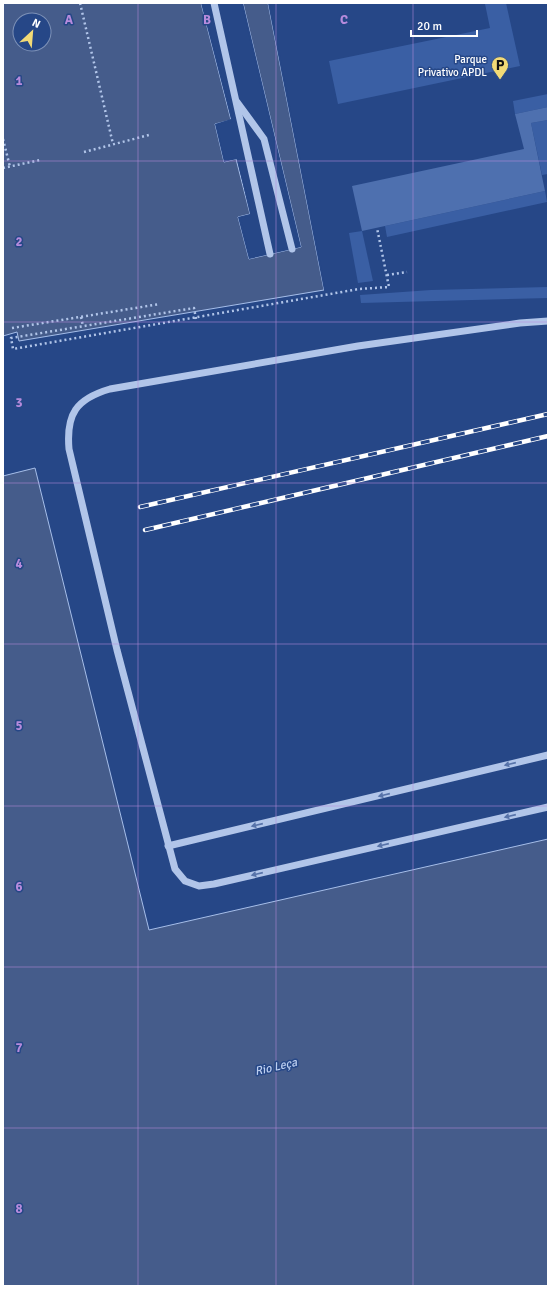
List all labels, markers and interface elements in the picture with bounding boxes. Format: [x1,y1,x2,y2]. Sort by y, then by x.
north arrow [12,12,52,52]
text: A [65,12,74,28]
text: B [203,12,211,28]
text: C [340,12,348,28]
scale bar [411,12,477,38]
text: N [30,16,42,31]
text: 20 m [417,19,442,34]
place label: Parque Privativo APDL [418,53,487,79]
parking icon: Parque Privativo APDL [490,55,510,80]
text: 1 [15,73,23,89]
text: 2 [15,234,23,250]
text: 3 [15,395,23,411]
text: 4 [15,556,23,572]
text: 5 [15,718,23,734]
one-way arrow [504,762,516,768]
one-way arrow [377,792,390,798]
one-way arrow [504,813,516,819]
one-way arrow [251,822,263,828]
one-way arrow [377,842,389,848]
one-way arrow [251,872,263,878]
text: 6 [15,879,23,895]
text: 7 [15,1040,23,1056]
water label: Rio Leça [253,1055,300,1079]
text: 8 [15,1201,23,1217]

